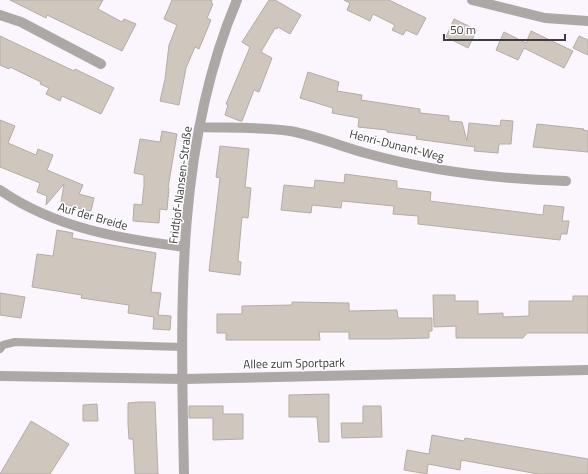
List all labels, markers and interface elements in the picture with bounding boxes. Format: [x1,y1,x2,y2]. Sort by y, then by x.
scale bar [444,16,565,42]
text: 50 m [450,20,476,39]
street label: Henri-Dunant-Weg [348,124,446,166]
street label: Fridtjof-Nansen-Straße [163,125,197,245]
street label: Auf der Breide [56,197,130,235]
street label: Allee zum Sportpark [243,353,345,373]

